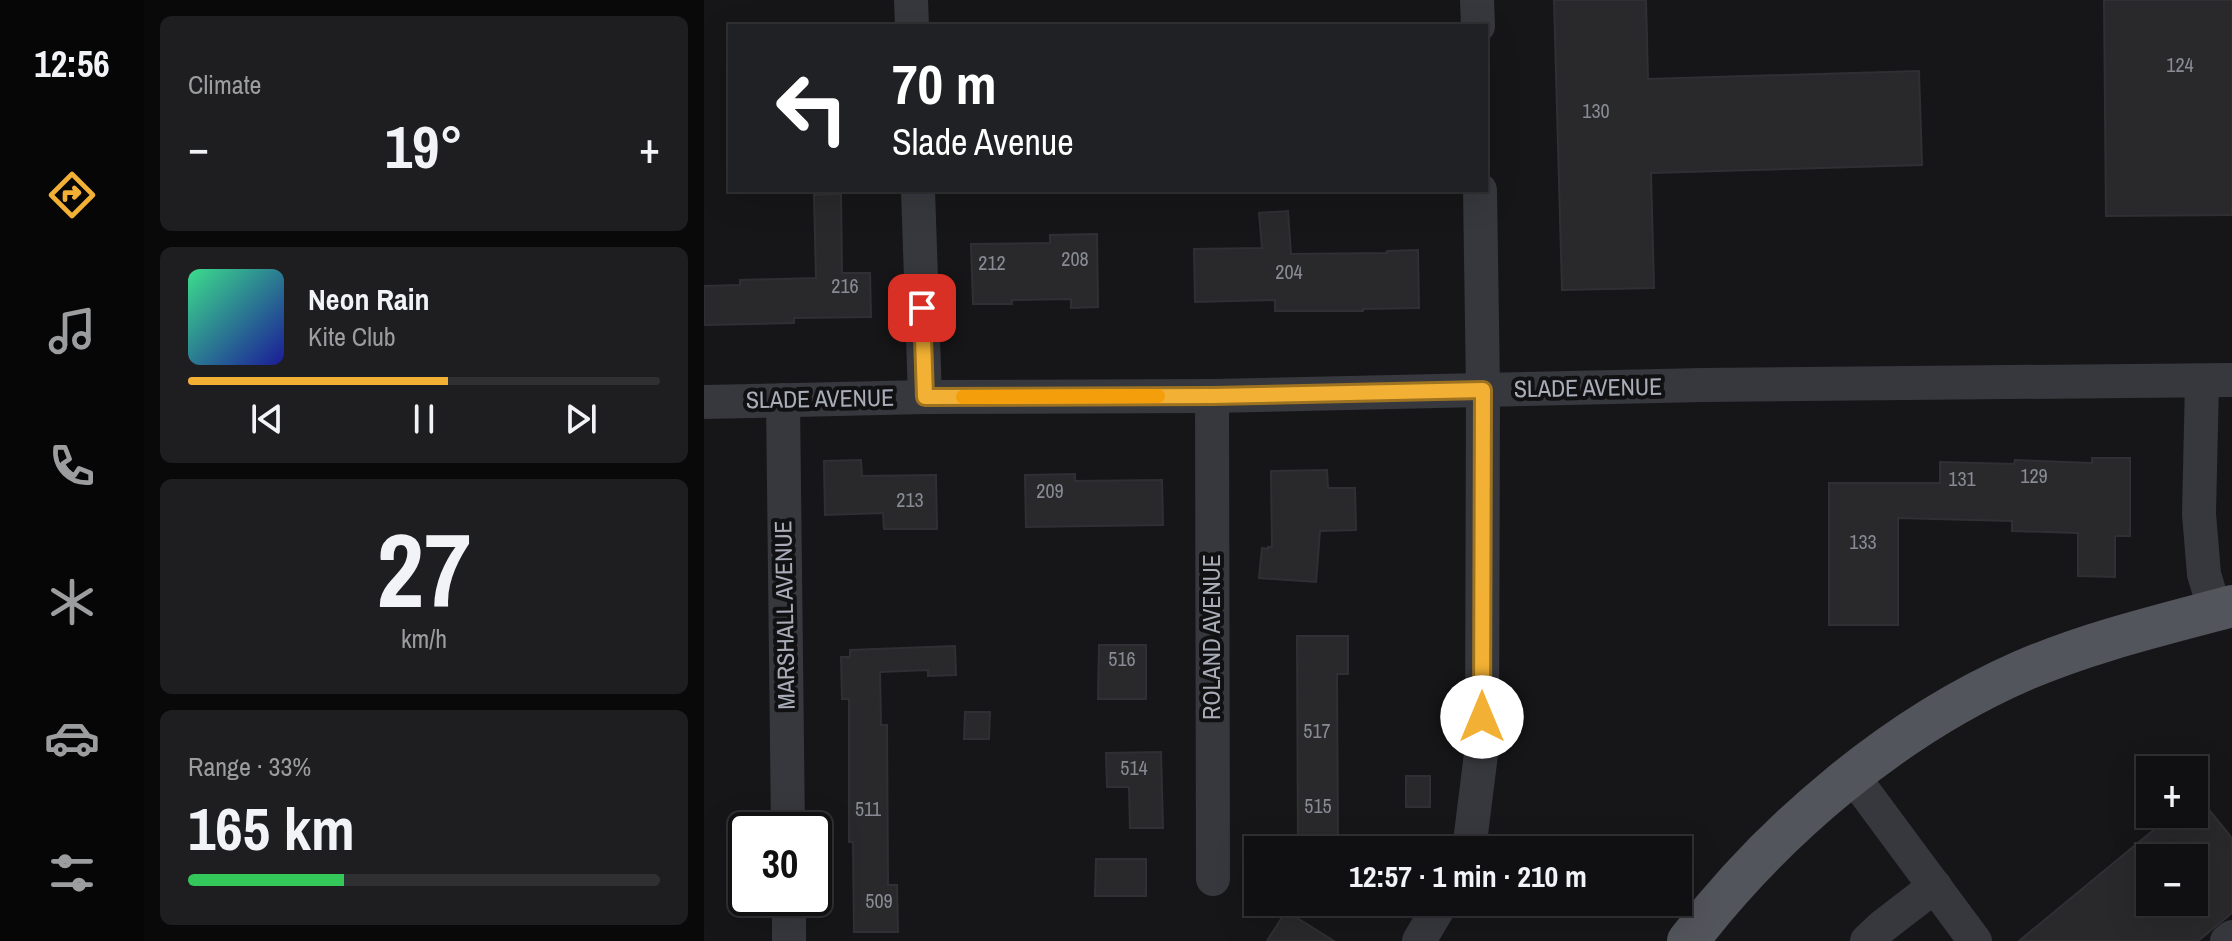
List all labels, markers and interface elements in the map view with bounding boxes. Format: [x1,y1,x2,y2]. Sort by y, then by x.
text: 12:56 [34,40,110,88]
text: 70 m [892,46,997,121]
house number: 124 [2166,51,2194,78]
icon: left [760,56,864,160]
text: Climate [188,67,261,102]
house number: 130 [1582,97,1610,124]
text: 19° [385,106,463,187]
text: − [188,117,209,177]
text: + [639,117,660,177]
text: Slade Avenue [892,118,1074,166]
icon: directions [44,167,100,223]
house number: 208 [1061,245,1089,272]
house number: 212 [978,249,1006,276]
house number: 204 [1275,258,1303,285]
house number: 216 [831,272,859,299]
pin [888,274,956,342]
text: Neon Rain [308,279,430,319]
icon: arrive [900,286,944,330]
icon: music [44,303,100,359]
text: Kite Club [308,319,396,354]
street label: SLADE AVENUE [1514,370,1662,404]
street label: SLADE AVENUE [746,381,894,415]
icon: previous [245,397,289,441]
icon: pause [402,397,446,441]
icon: next [559,397,603,441]
icon: phone [44,438,100,494]
house number: 129 [2020,462,2048,489]
house number: 131 [1948,465,1976,492]
house number: 209 [1036,477,1064,504]
house number: 213 [896,486,924,513]
text: 27 [377,499,471,639]
street label: MARSHALL AVENUE [766,520,802,710]
house number: 133 [1849,528,1877,555]
street label: ROLAND AVENUE [1195,554,1227,720]
icon: climate [44,574,100,630]
text: km/h [401,621,447,656]
house number: 516 [1108,645,1136,672]
position arrow [1440,675,1524,759]
icon: car [44,710,100,766]
house number: 517 [1303,717,1331,744]
text: Range · 33% [188,749,311,784]
house number: 514 [1120,754,1148,781]
map controls [2136,756,2208,916]
button: + [2136,756,2208,828]
text: 165 km [188,788,355,869]
house number: 515 [1304,792,1332,819]
house number: 511 [855,795,881,822]
speed limit sign: 30 [728,812,832,916]
button: − [2136,844,2208,916]
icon: filters [44,845,100,901]
text: 12:57 · 1 min · 210 m [1349,856,1587,896]
house number: 509 [865,887,893,914]

